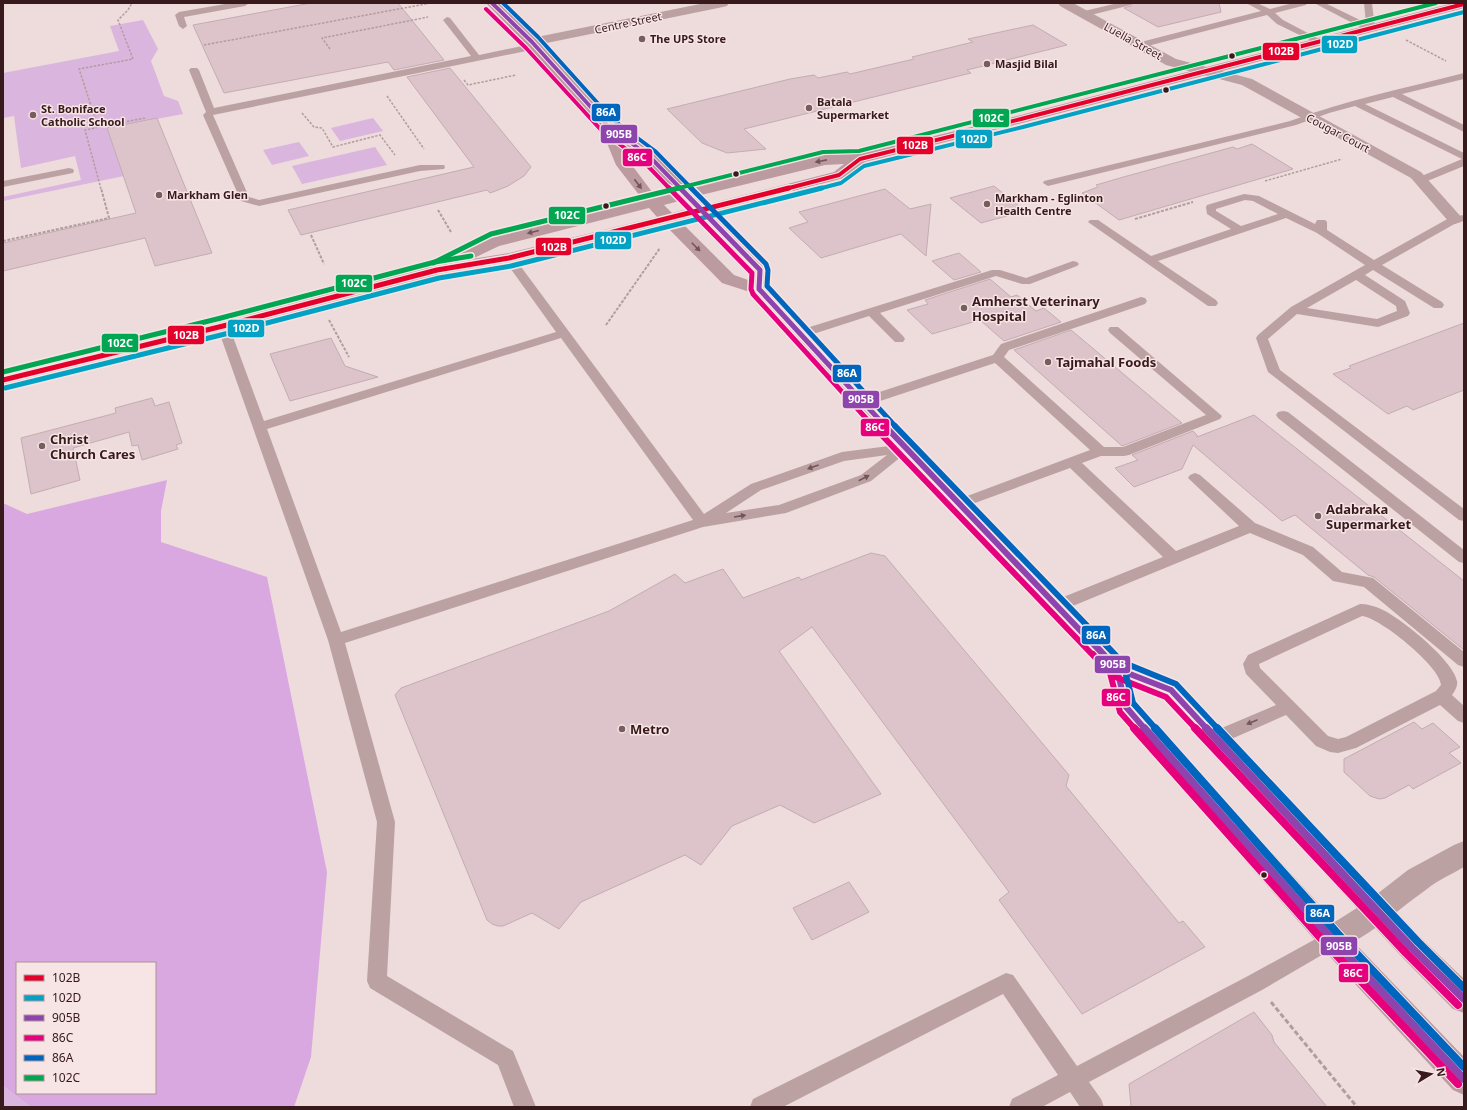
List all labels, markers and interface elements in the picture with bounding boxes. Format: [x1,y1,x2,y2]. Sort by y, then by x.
street label: Centre Street [593,8,663,37]
street label: Luella Street [1102,18,1165,63]
place label: The UPS Store [650,31,726,46]
marker: The UPS Store [637,34,647,44]
line badge: 102D [1321,35,1358,54]
text: 102D [1327,36,1353,51]
line badge: 102B [1262,42,1300,61]
text: 102B [1268,43,1294,58]
unlabelled marker [1227,51,1237,61]
place label: Masjid Bilal [995,56,1058,71]
marker: Masjid Bilal [982,59,992,69]
unlabelled marker [1161,85,1171,95]
place label: Batala Supermarket [817,94,889,122]
place label: St. Boniface Catholic School [41,101,124,129]
line badge: 86A [591,103,621,122]
marker: Batala Supermarket [804,103,814,113]
text: 86A [596,104,616,119]
line badge: 102C [972,108,1010,128]
marker: St. Boniface Catholic School [28,110,38,120]
text: 102C [978,110,1004,125]
street label: Cougar Court [1304,110,1373,156]
line badge: 905B [600,124,638,144]
text: 905B [606,126,632,141]
line badge: 102D [955,129,993,149]
text: 102D [961,131,987,146]
line badge: 102B [896,136,934,155]
text: 102B [902,137,928,152]
line badge: 86C [622,148,653,167]
text: 86C [627,149,647,164]
one-way arrow [815,159,827,165]
unlabelled marker [731,169,741,179]
one-way arrow [633,178,642,189]
place label: Markham Glen [167,187,248,202]
marker: Markham Glen [154,190,164,200]
place label: Markham - Eglinton Health Centre [995,190,1103,218]
marker: Markham - Eglinton Health Centre [982,199,992,209]
unlabelled marker [601,201,611,211]
line badge: 102C [548,206,586,225]
text: 102C [554,207,580,222]
one-way arrow [527,230,539,236]
line badge: 102D [594,231,632,250]
text: 102D [600,232,626,247]
line badge: 102B [535,237,572,256]
text: 102B [541,239,567,254]
one-way arrow [691,242,701,252]
line badge: 102C [335,274,373,293]
text: 102C [341,275,367,290]
place label: Amherst Veterinary Hospital [972,292,1100,325]
marker: Amherst Veterinary Hospital [959,303,969,313]
line badge: 102D [227,319,265,338]
text: 102D [233,320,259,335]
line badge: 102B [167,325,205,345]
text: 102B [173,327,199,342]
line badge: 102C [101,333,139,353]
text: 102C [107,335,133,350]
place label: Tajmahal Foods [1056,353,1156,371]
marker: Tajmahal Foods [1043,357,1053,367]
line badge: 86A [832,364,862,383]
text: 86A [837,365,857,380]
line badge: 905B [842,390,880,409]
text: 905B [848,391,874,406]
line badge: 86C [860,418,890,437]
text: 86C [865,419,885,434]
place label: Christ Church Cares [50,430,135,463]
marker: Christ Church Cares [37,441,47,451]
one-way arrow [806,464,818,470]
one-way arrow [858,475,870,481]
place label: Adabraka Supermarket [1326,500,1411,533]
marker: Adabraka Supermarket [1313,511,1323,521]
one-way arrow [734,513,747,519]
line badge: 86A [1081,625,1111,645]
text: 86A [1086,627,1106,642]
line badge: 905B [1094,655,1131,674]
text: 905B [1100,656,1126,671]
line badge: 86C [1101,688,1131,707]
text: 86C [1106,689,1126,704]
place label: Metro [630,720,669,738]
one-way arrow [1245,720,1257,726]
marker: Metro [617,724,627,734]
unlabelled marker [1259,870,1269,880]
line badge: 86A [1305,904,1335,923]
text: 86A [1310,905,1330,920]
line badge: 905B [1320,936,1358,956]
text: 905B [1326,938,1352,953]
legend [16,962,156,1094]
line badge: 86C [1338,963,1369,983]
text: 86C [1343,965,1363,980]
text: 102B [52,969,81,986]
text: 102D [52,989,82,1006]
text: 905B [52,1009,81,1026]
text: 86C [52,1029,74,1046]
text: 86A [52,1049,74,1066]
north arrow [1411,1054,1451,1094]
text: N [1433,1066,1450,1078]
text: 102C [52,1069,81,1086]

